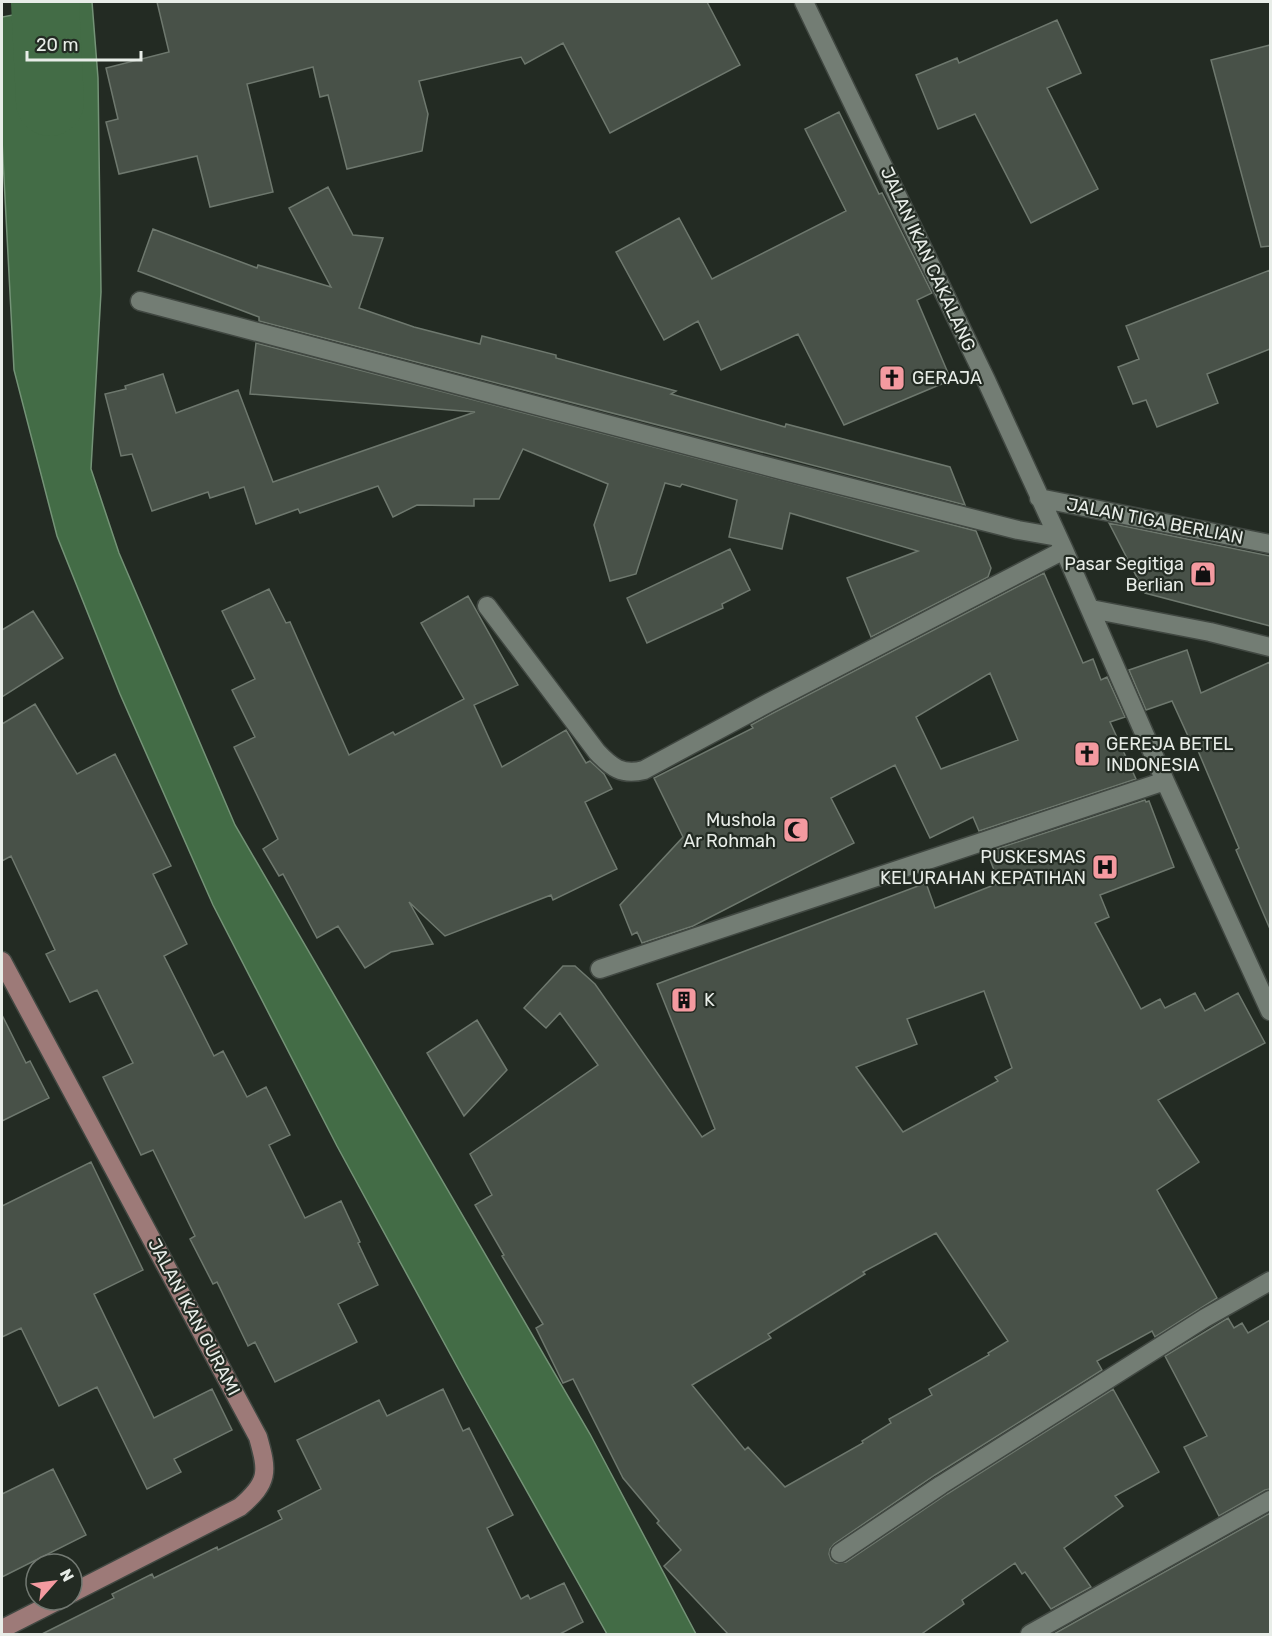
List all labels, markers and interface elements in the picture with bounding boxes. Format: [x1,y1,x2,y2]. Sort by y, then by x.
scale bar [27,24,141,62]
text: 20 m [36,34,78,56]
street label: JALAN IKAN CAKALANG [876,163,980,355]
church icon: GERAJA [877,363,907,393]
place label: GERAJA [912,367,982,389]
street label: JALAN TIGA BERLIAN [1065,493,1245,549]
place label: Pasar Segitiga Berlian [1064,553,1184,596]
shop icon: Pasar Segitiga Berlian [1188,559,1218,589]
place label: GEREJA BETEL INDONESIA [1106,733,1233,776]
church icon: GEREJA BETEL INDONESIA [1072,739,1102,769]
place label: Mushola Ar Rohmah [683,809,776,852]
mosque icon: Mushola Ar Rohmah [781,815,811,845]
place label: PUSKESMAS KELURAHAN KEPATIHAN [880,846,1086,889]
hospital icon: PUSKESMAS KELURAHAN KEPATIHAN [1090,852,1120,882]
building icon: K [669,985,699,1015]
place label: K [704,989,715,1011]
street label: JALAN IKAN GURAMI [143,1235,245,1399]
north arrow [24,1552,84,1612]
text: N [56,1566,78,1585]

